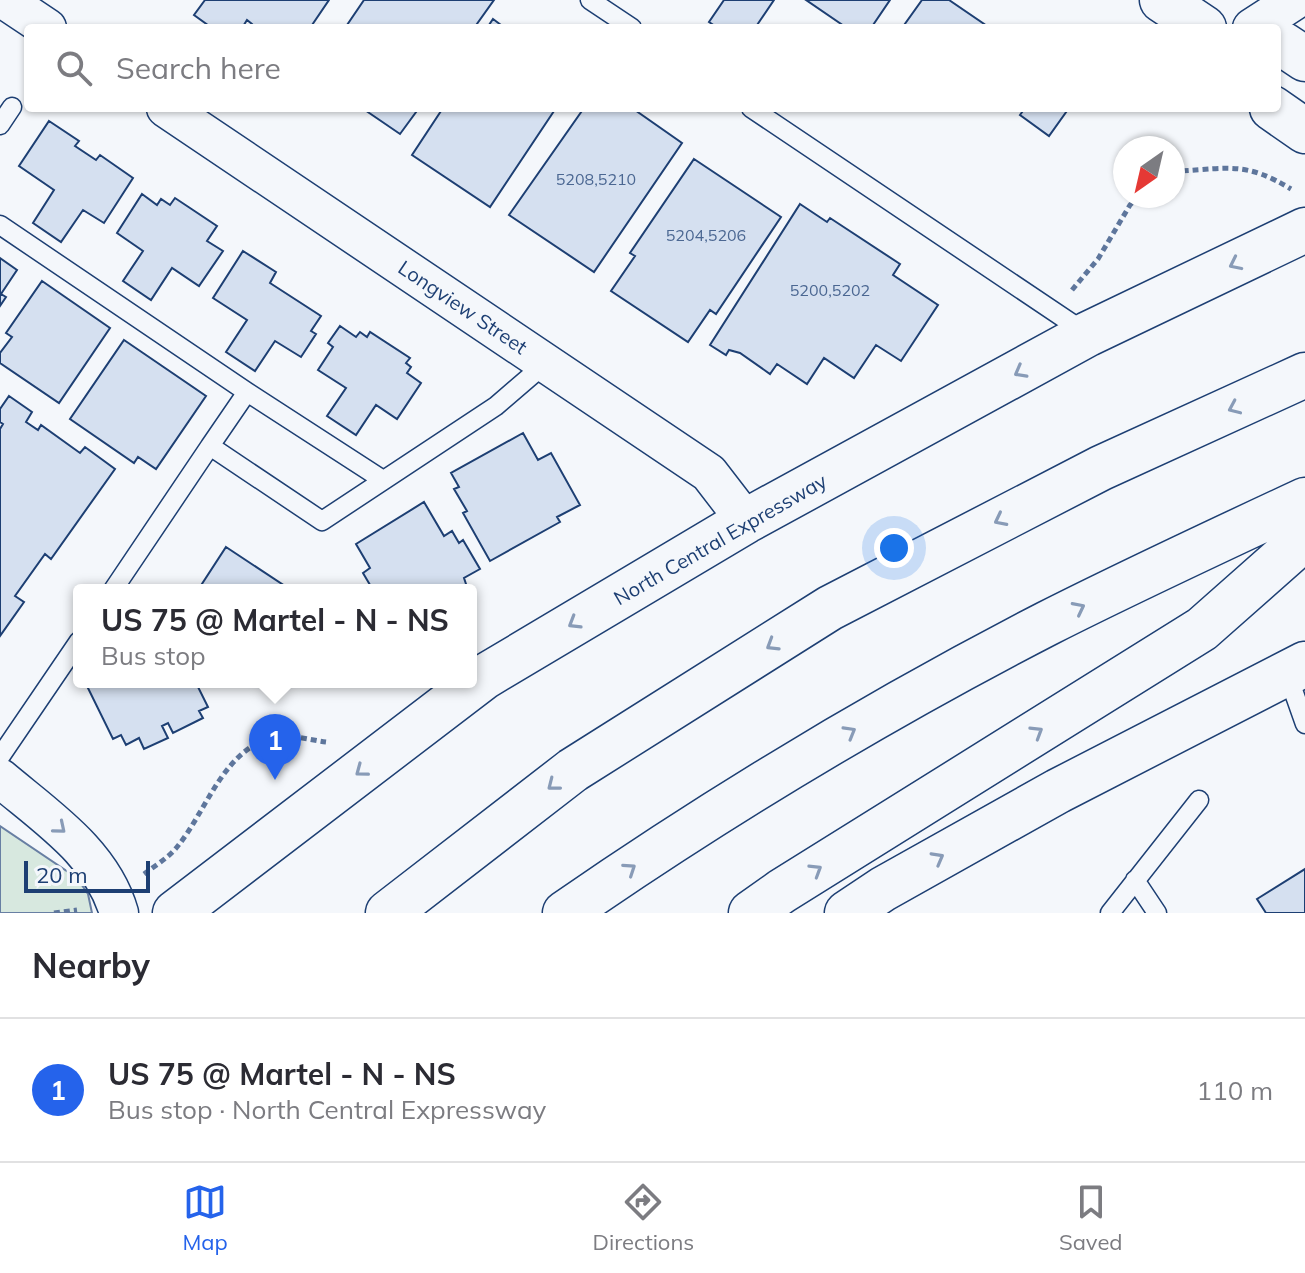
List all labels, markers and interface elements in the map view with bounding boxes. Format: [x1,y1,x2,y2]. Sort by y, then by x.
search box [24,24,1281,112]
icon: search [52,46,96,90]
text: Search here [116,49,281,87]
north arrow [1113,136,1185,208]
house number: 5208,5210 [556,169,636,189]
house number: 5204,5206 [666,225,746,245]
one-way arrow [1228,254,1243,270]
street label: Longview Street [394,255,532,359]
house number: 5200,5202 [790,280,870,300]
one-way arrow [1014,362,1028,377]
one-way arrow [1228,398,1242,414]
street label: North Central Expressway [609,468,831,610]
one-way arrow [993,511,1008,526]
your location [874,528,914,568]
popup [73,584,477,688]
text: US 75 @ Martel - N - NS [101,601,449,639]
one-way arrow [1071,602,1086,617]
one-way arrow [568,613,583,629]
one-way arrow [766,635,781,651]
text: Bus stop [101,639,206,672]
pin: 1 [249,714,301,780]
one-way arrow [842,726,856,742]
one-way arrow [1028,727,1042,742]
one-way arrow [355,762,370,776]
one-way arrow [547,776,562,790]
one-way arrow [50,818,65,833]
one-way arrow [930,853,944,868]
scale bar [24,857,150,893]
text: 20 m [36,861,87,889]
one-way arrow [621,864,636,879]
one-way arrow [807,864,822,879]
text: Nearby [32,944,150,987]
text: US 75 @ Martel - N - NS [108,1055,456,1093]
text: 1 [50,1074,66,1107]
text: 110 m [1197,1074,1273,1107]
text: Bus stop · North Central Expressway [108,1093,546,1126]
tab: Map [182,1180,228,1256]
tab: Directions [593,1180,694,1256]
tab: Saved [1059,1180,1123,1256]

